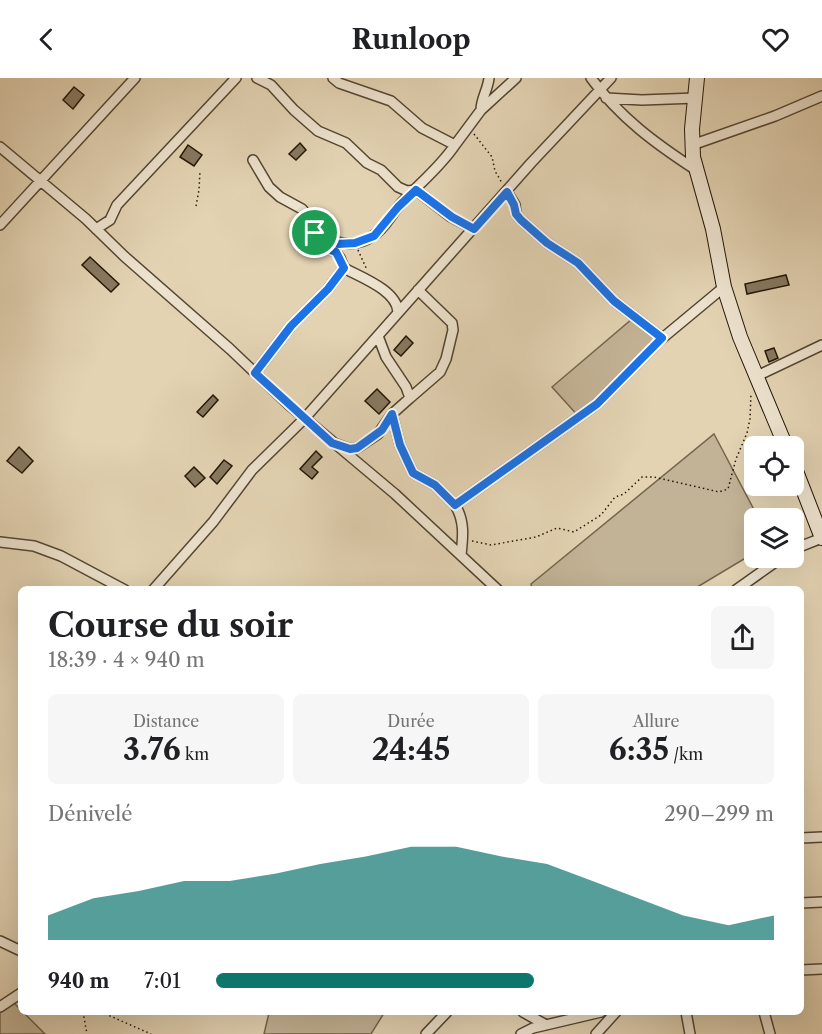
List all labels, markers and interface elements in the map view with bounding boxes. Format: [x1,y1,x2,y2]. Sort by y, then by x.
icon: back [30,23,63,56]
text: Runloop [351,23,471,56]
icon: heart [759,23,792,56]
pin [289,207,340,258]
icon: arrive [298,216,331,249]
map controls [744,436,804,568]
button: locate [744,436,804,496]
button: layers [744,508,804,568]
text: Course du soir [48,605,293,646]
button: share [711,606,774,669]
text: 18:39 · 4 × 940 m [48,648,205,672]
text: Distance [133,711,199,731]
text: Durée [387,711,435,731]
text: Allure [633,711,679,731]
text: 3.76 [123,731,181,768]
text: 24:45 [372,731,450,768]
text: 6:35 [609,731,669,768]
text: km [181,744,209,764]
text: /km [669,744,703,764]
text: Dénivelé [48,802,132,826]
text: 290–299 m [664,802,774,826]
text: 940 m [48,969,109,993]
text: 7:01 [144,969,181,993]

